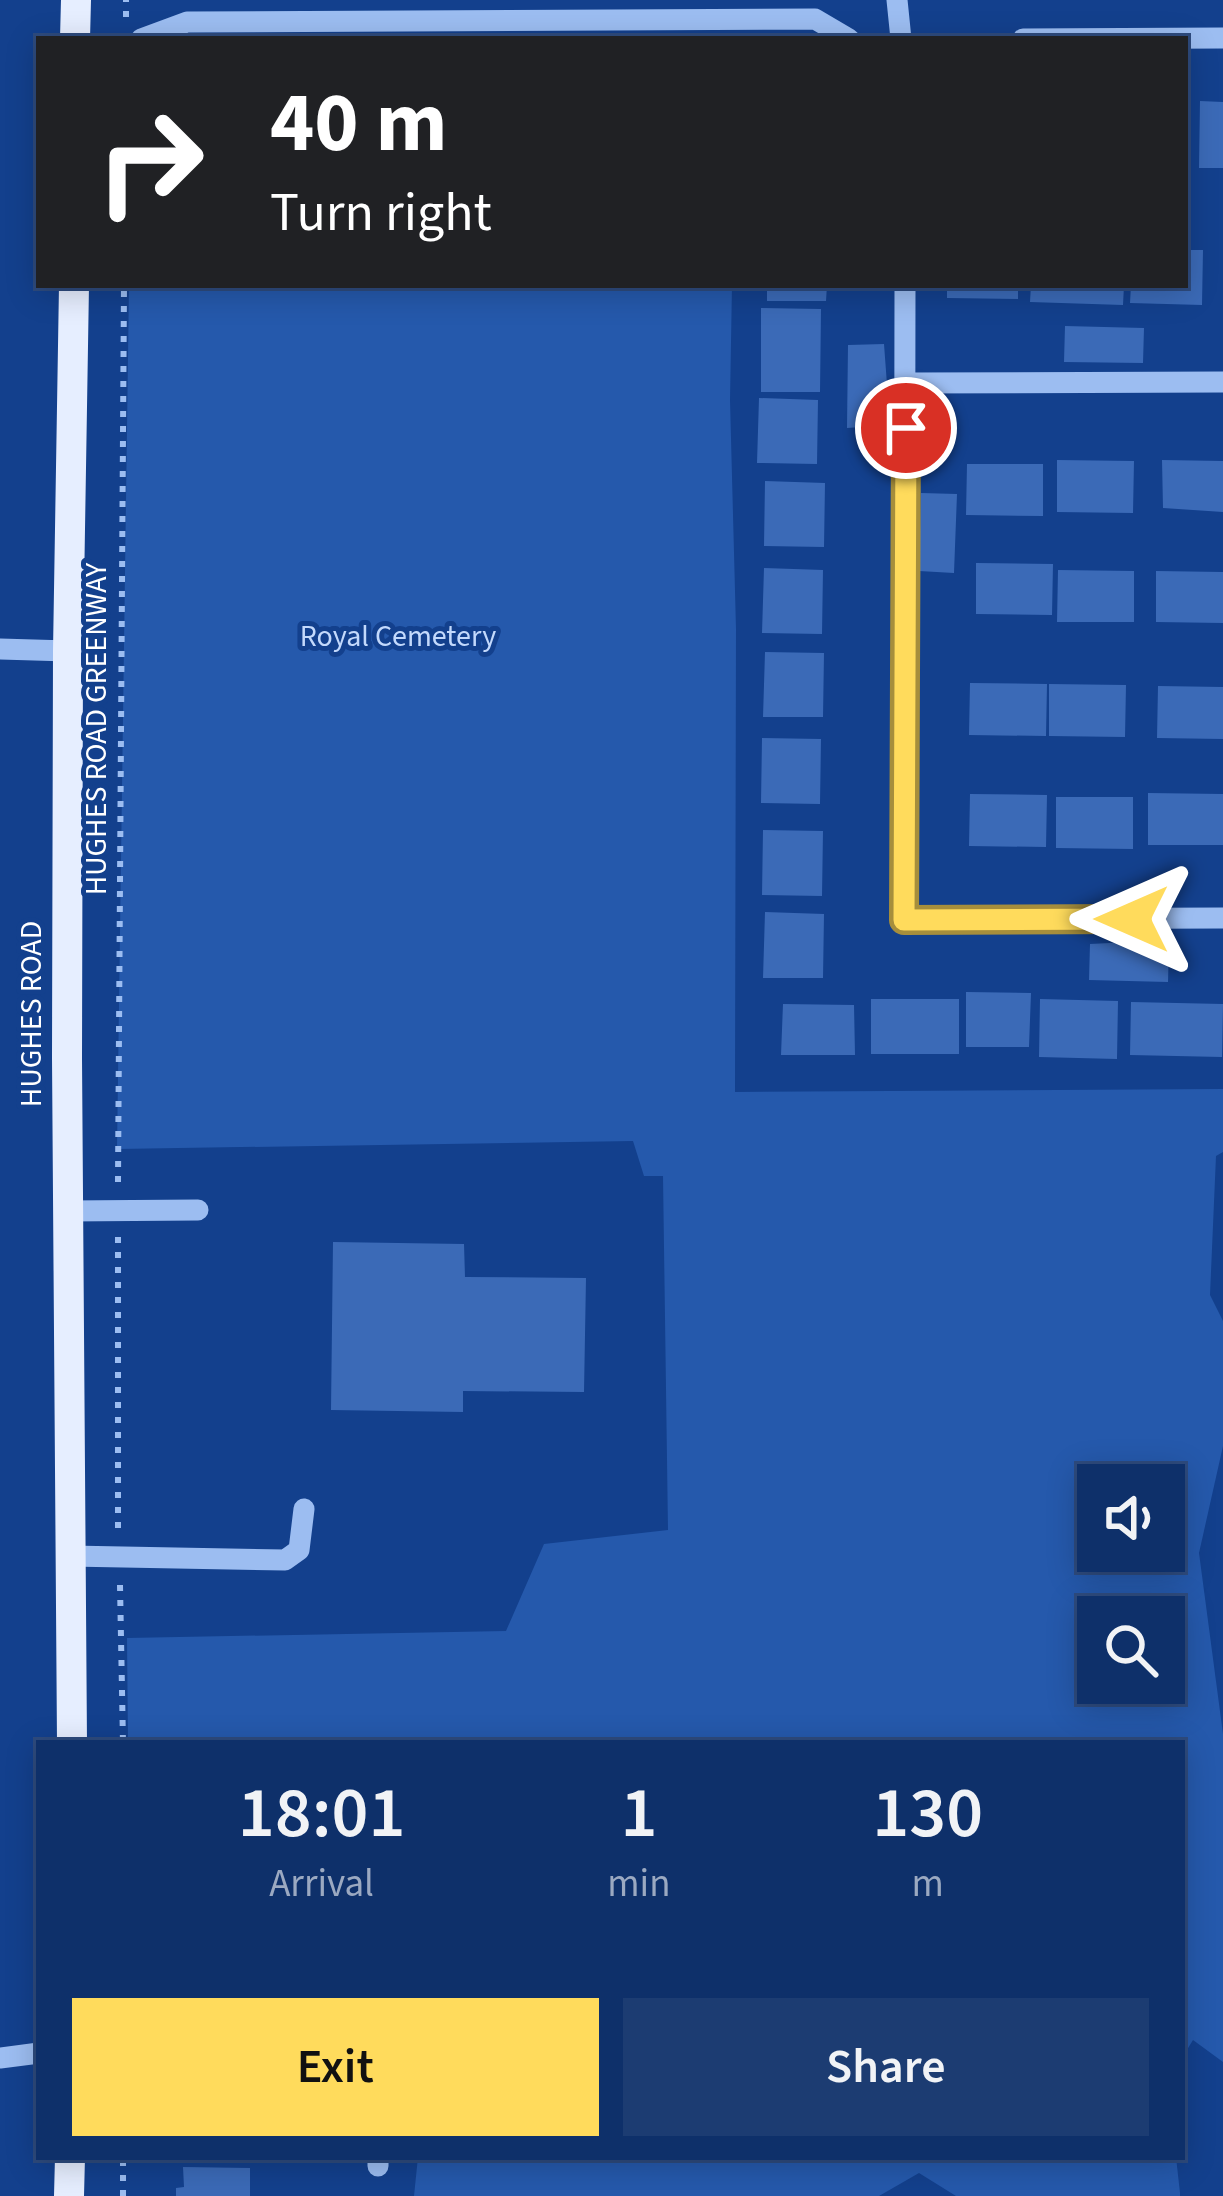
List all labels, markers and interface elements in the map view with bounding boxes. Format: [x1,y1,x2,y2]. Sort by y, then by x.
text: 40 m [270,64,448,184]
icon: right [72,84,228,240]
text: Turn right [270,175,492,252]
pin [855,377,957,479]
icon: arrive [873,395,939,461]
street label: HUGHES ROAD GREENWAY [75,562,118,895]
park label: Royal Cemetery [300,615,496,658]
position arrow [1069,856,1195,982]
street label: HUGHES ROAD [10,921,53,1107]
map controls [1077,1464,1185,1704]
button: sound [1077,1464,1185,1572]
button: search [1077,1596,1185,1704]
text: 18:01 [238,1762,405,1865]
text: 1 [620,1762,657,1865]
text: 130 [872,1762,983,1865]
text: Arrival [269,1856,374,1912]
text: min [607,1856,671,1912]
text: m [912,1856,944,1912]
button: Exit [72,1998,599,2136]
button: Share [623,1998,1149,2136]

